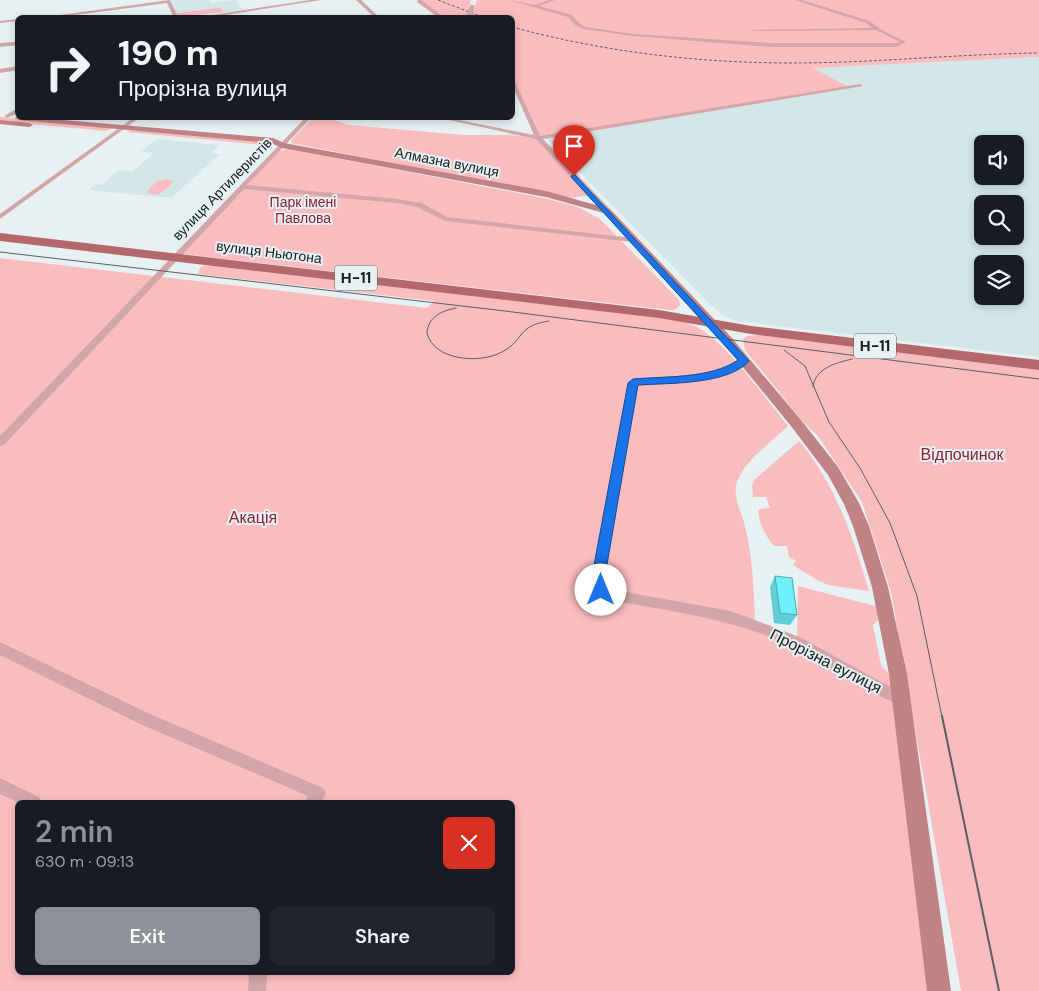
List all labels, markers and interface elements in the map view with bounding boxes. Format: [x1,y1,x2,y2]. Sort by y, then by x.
text: 190 m [118,30,219,76]
icon: right [35,35,100,100]
text: Прорізна вулиця [118,74,287,103]
pin [553,125,595,176]
icon: arrive [560,132,588,160]
street label: вулиця Артилеристів [168,134,276,244]
map controls [974,135,1024,305]
button: sound [974,135,1024,185]
street label: Алмазна вулиця [393,143,501,181]
park label: Парк імені Павлова [270,193,336,227]
button: search [974,195,1024,245]
street label: вулиця Ньютона [215,237,323,267]
button: layers [974,255,1024,305]
road number: Н-11 [335,266,377,290]
road number: Н-11 [854,334,896,358]
park label: Відпочинок [921,444,1004,465]
park label: Акація [229,507,277,528]
position arrow [574,563,626,615]
street label: Прорізна вулиця [766,624,886,698]
text: 2 min [35,812,113,851]
button: close [443,817,495,869]
text: 630 m · 09:13 [35,851,134,872]
button: Exit [35,907,260,965]
button: Share [270,907,495,965]

